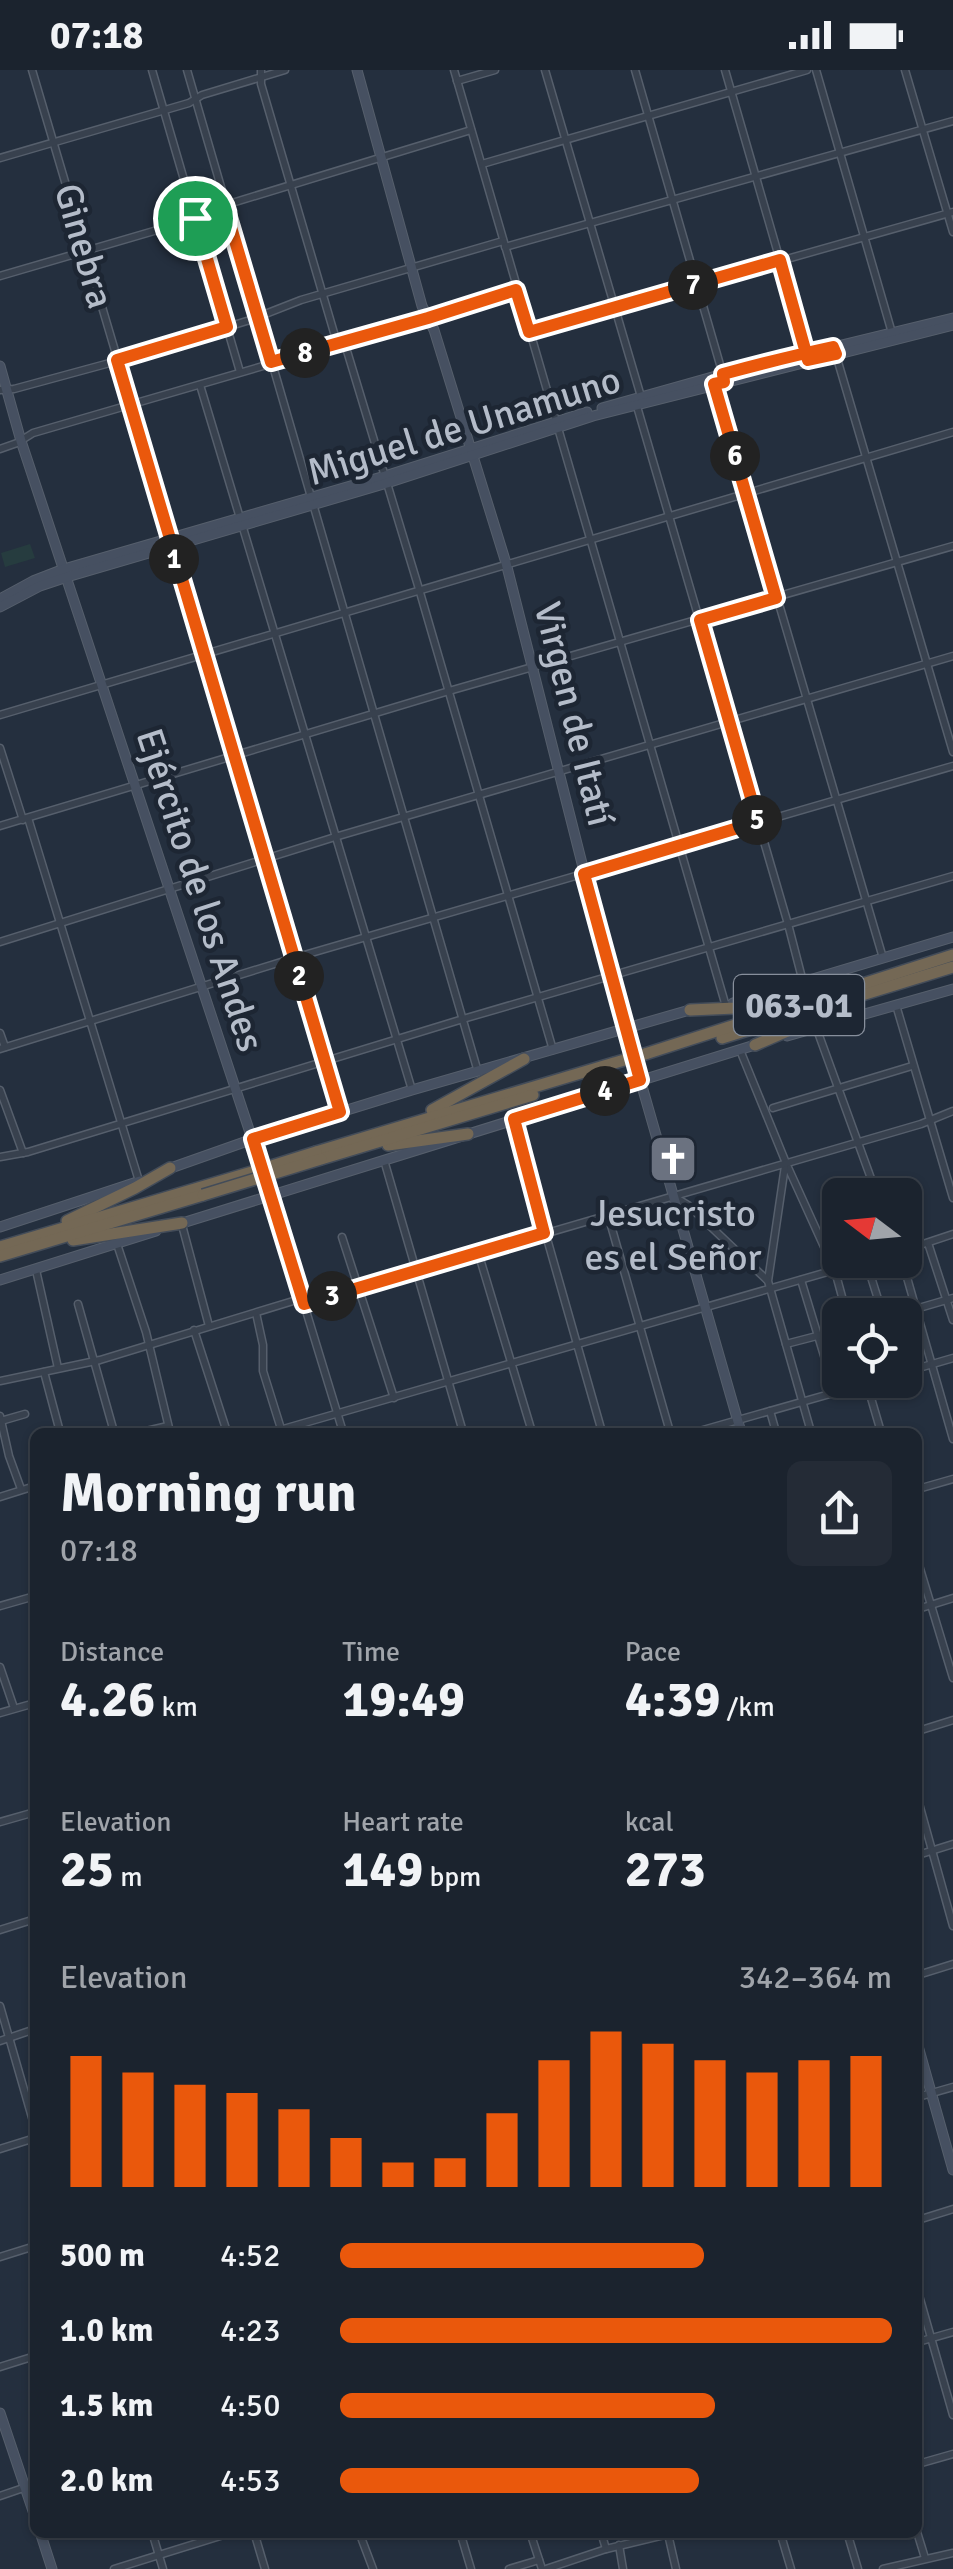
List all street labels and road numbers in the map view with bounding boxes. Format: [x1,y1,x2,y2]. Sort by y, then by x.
street label: Ginebra [44,178,124,314]
street label: Miguel de Unamuno [302,356,626,496]
street label: Virgen de Itatí [524,597,625,831]
street label: Ejército de los Andes [126,723,274,1057]
road number: 063-01 [734,975,864,1035]

